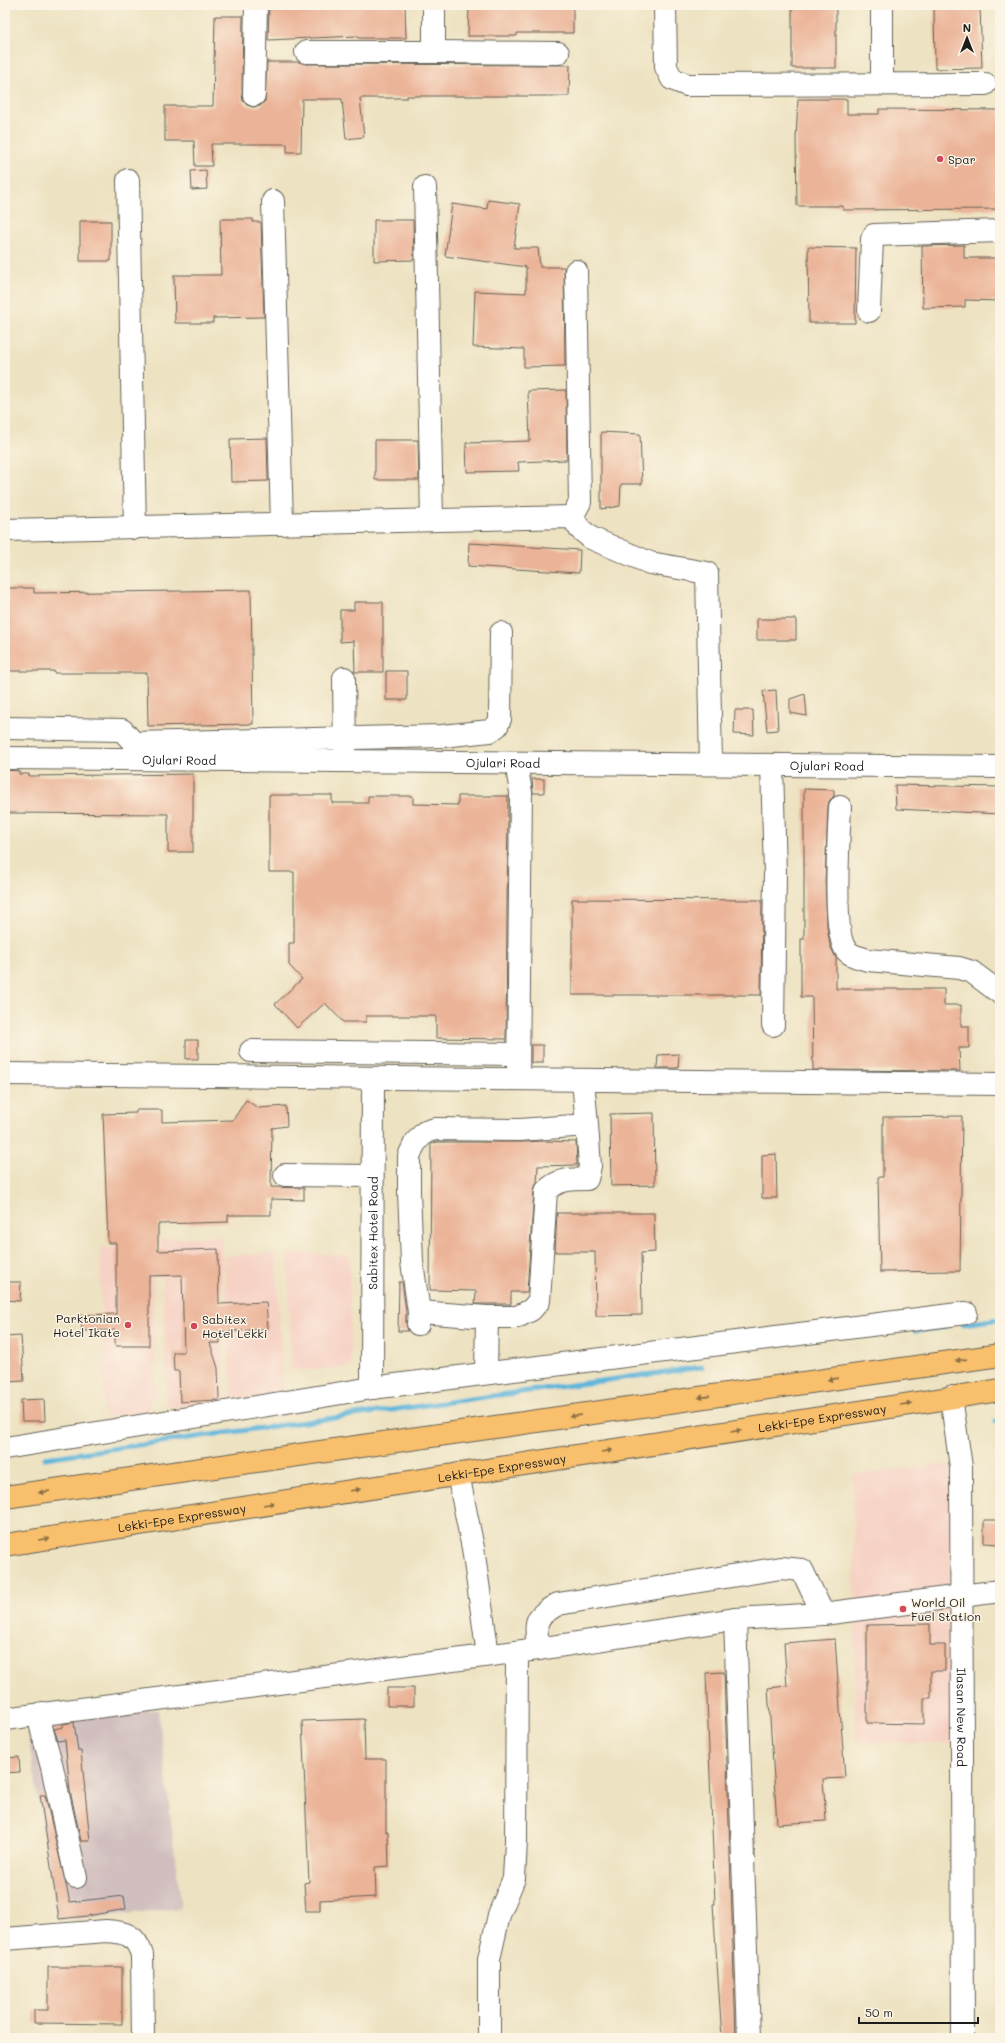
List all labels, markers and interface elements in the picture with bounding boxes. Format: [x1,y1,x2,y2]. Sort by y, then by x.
north arrow [947,18,987,58]
text: N [963,20,971,35]
place label: Spar [948,151,976,167]
marker: Spar [935,154,945,164]
street label: Ojulari Road [142,751,217,768]
street label: Ojulari Road [466,754,541,771]
street label: Ojulari Road [790,757,864,774]
street label: Sabitex Hotel Road [364,1176,381,1290]
place label: Parktonian Hotel Ikate [53,1310,120,1340]
place label: Sabitex Hotel Lekki [202,1311,267,1341]
marker: Parktonian Hotel Ikate [123,1320,133,1330]
marker: Sabitex Hotel Lekki [189,1321,199,1331]
one-way arrow [955,1357,967,1363]
one-way arrow [827,1376,839,1382]
one-way arrow [698,1394,710,1400]
street label: Lekki-Epe Expressway [757,1400,887,1436]
one-way arrow [900,1401,912,1407]
one-way arrow [569,1413,581,1419]
one-way arrow [730,1428,742,1434]
one-way arrow [601,1448,613,1454]
street label: Lekki-Epe Expressway [437,1450,567,1485]
one-way arrow [349,1487,362,1493]
one-way arrow [38,1489,50,1495]
street label: Lekki-Epe Expressway [117,1500,247,1535]
one-way arrow [263,1501,275,1507]
one-way arrow [37,1536,50,1542]
place label: World Oil Fuel Station [911,1594,981,1624]
marker: World Oil Fuel Station [898,1604,908,1614]
street label: Ilasan New Road [954,1668,970,1767]
scale bar [859,1999,978,2025]
text: 50 m [865,2004,893,2020]

